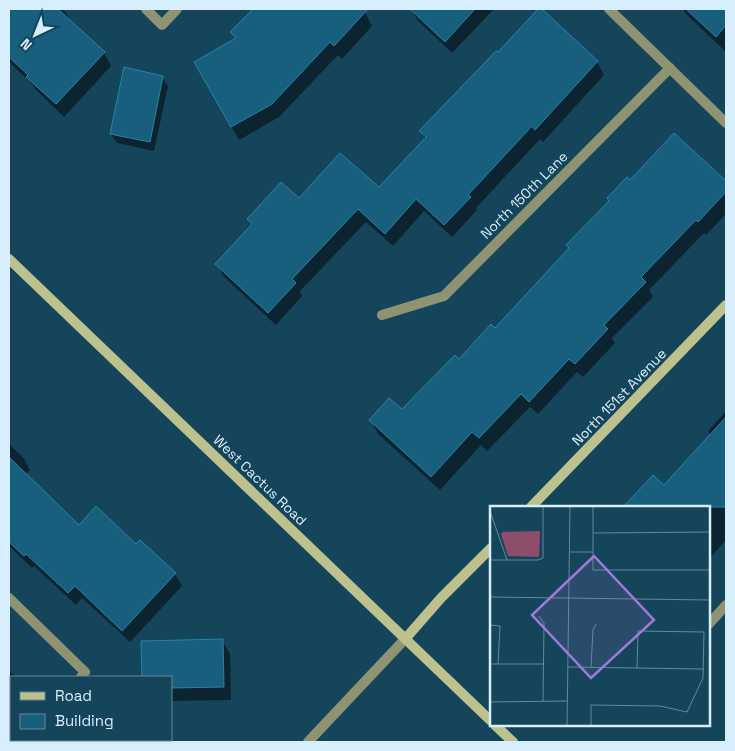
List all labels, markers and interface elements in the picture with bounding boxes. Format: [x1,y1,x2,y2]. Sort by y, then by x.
north arrow [10,10,60,60]
text: N [17,35,36,54]
street label: North 150th Lane [477,148,571,242]
street label: North 151st Avenue [568,345,670,449]
street label: West Cactus Road [210,431,310,529]
inset map [490,506,710,726]
legend [10,676,172,741]
text: Road [55,686,92,705]
text: Building [55,711,114,730]

